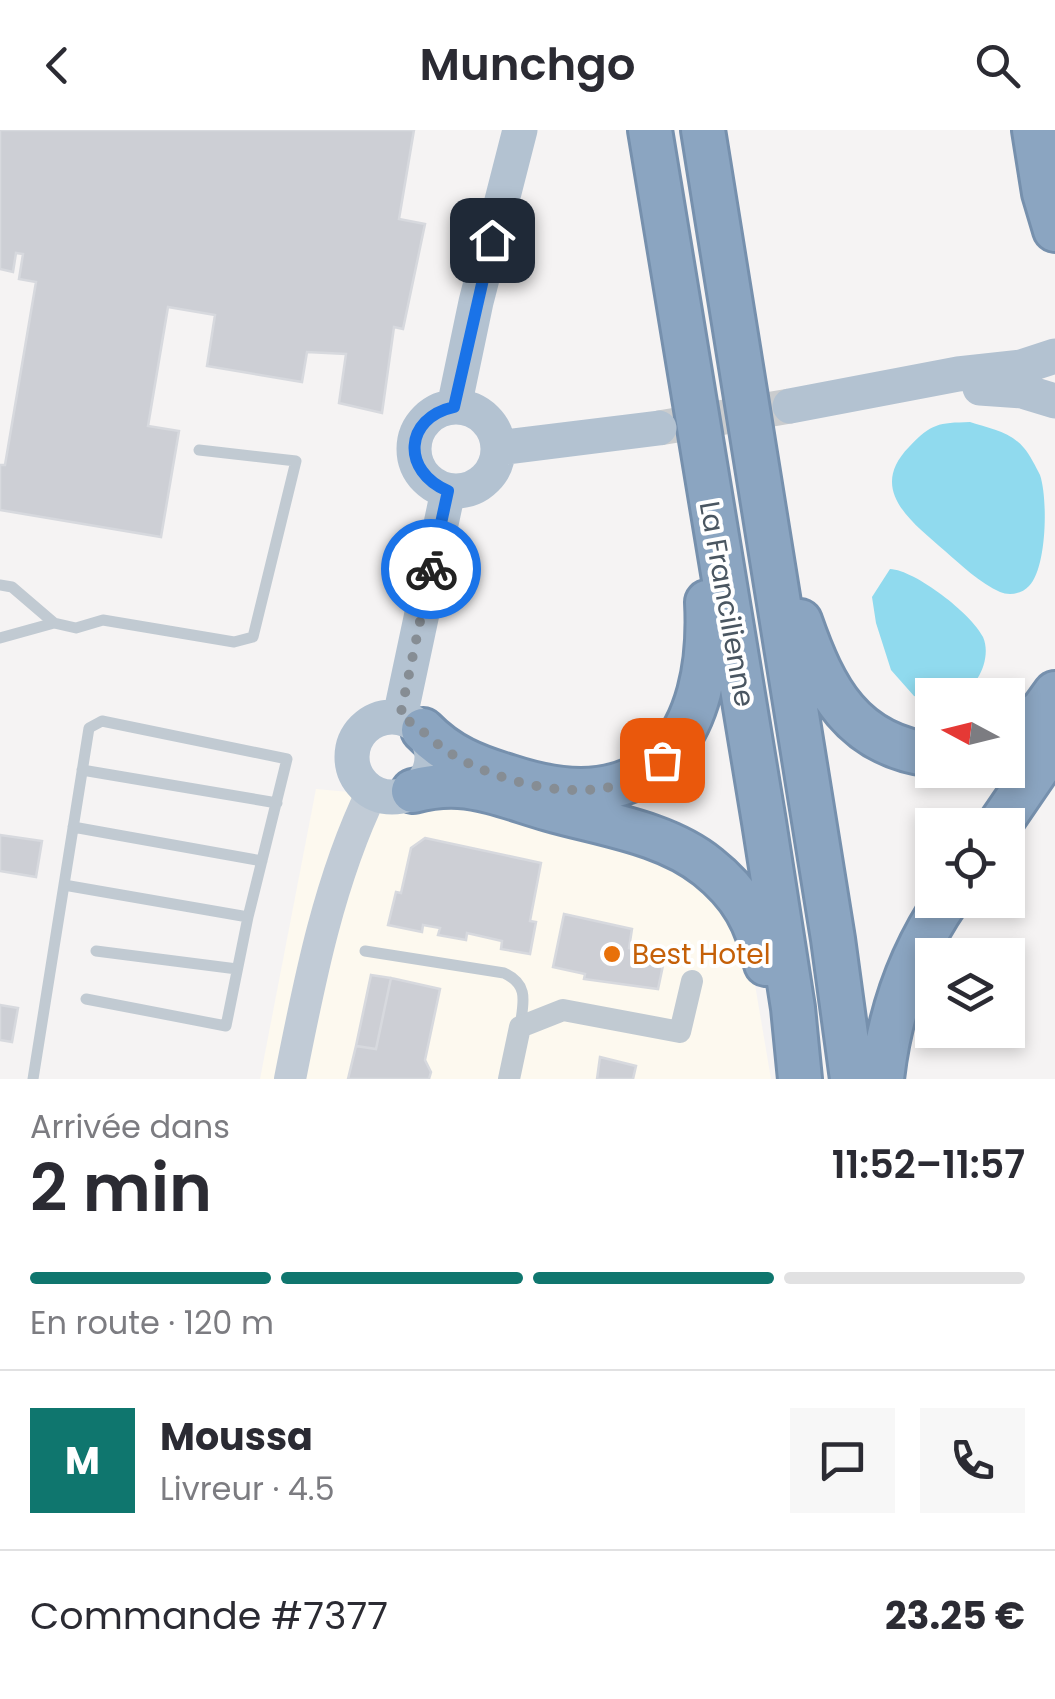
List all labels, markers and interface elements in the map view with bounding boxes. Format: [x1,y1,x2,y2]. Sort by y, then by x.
text: Munchgo [419,33,636,96]
icon: back [30,38,85,93]
icon: search [970,38,1025,93]
pin [450,198,535,283]
icon: home [465,213,520,268]
street label: La Francilienne [690,498,764,710]
courier [381,519,481,619]
icon: bike [404,542,459,597]
north arrow [915,678,1025,788]
map controls [915,678,1025,1048]
pin [620,718,705,803]
icon: bag [635,733,690,788]
button: locate [915,808,1025,918]
place label: Best Hotel [632,935,771,974]
button: layers [915,938,1025,1048]
marker: Best Hotel [601,943,623,965]
text: Arrivée dans [30,1104,230,1149]
text: 11:52–11:57 [832,1138,1025,1191]
text: 2 min [30,1143,212,1234]
text: En route · 120 m [30,1300,274,1345]
button: chat [790,1408,895,1513]
button: phone [920,1408,1025,1513]
text: Moussa [160,1410,313,1463]
text: M [65,1434,100,1487]
text: Livreur · 4.5 [160,1466,335,1511]
text: Commande #7377 [30,1589,388,1642]
text: 23.25 € [885,1589,1025,1642]

